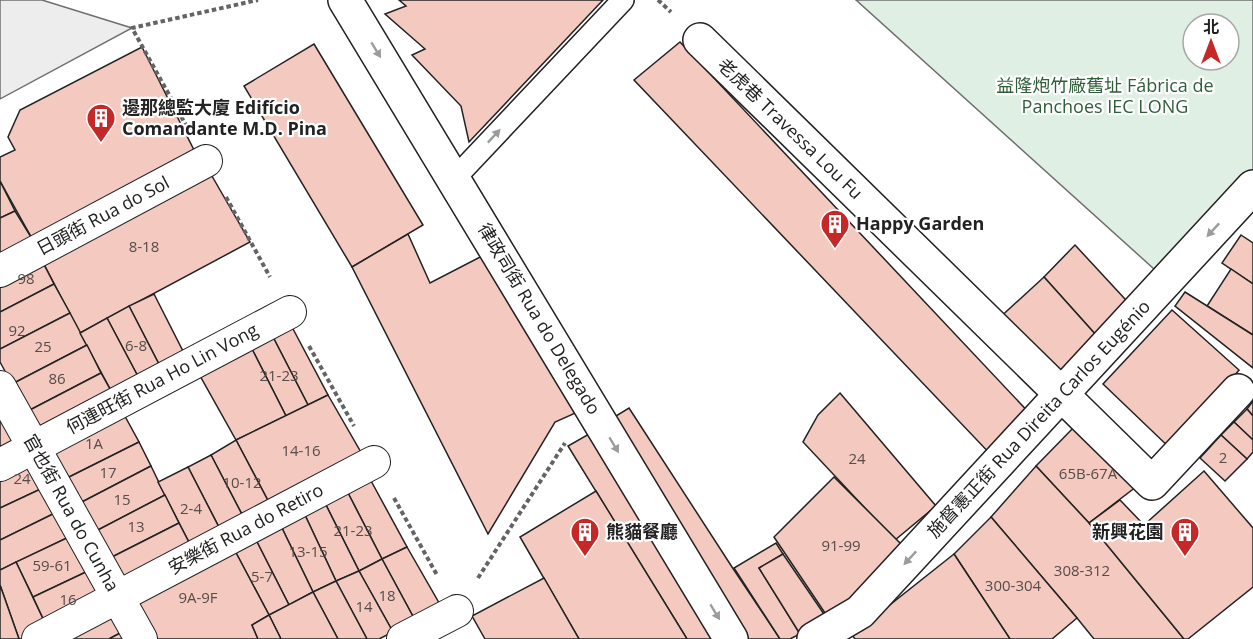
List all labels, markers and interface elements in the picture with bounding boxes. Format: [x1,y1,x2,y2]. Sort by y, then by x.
north arrow [1181,12,1241,72]
text: 北 [1203,16,1219,38]
one-way arrow [370,42,381,58]
street label: 老虎巷 Travessa Lou Fu [713,53,869,204]
park label: 益隆炮竹廠舊址 Fábrica de Panchoes IEC LONG [996,73,1214,118]
place label: 邊那總監大廈 Edifício Comandante M.D. Pina [122,95,327,140]
building icon: 邊那總監大廈 Edifício Comandante M.D. Pina [85,102,117,144]
one-way arrow [487,129,501,144]
street label: 日頭街 Rua do Sol [32,170,173,260]
building icon: Happy Garden [819,208,851,250]
place label: Happy Garden [856,211,984,235]
street label: 律政司街 Rua do Delegado [473,218,607,419]
one-way arrow [1206,222,1220,237]
house number: 8-18 [129,236,159,256]
house number: 98 [17,268,35,288]
street label: 施督憲正街 Rua Direita Carlos Eugénio [921,294,1155,542]
street label: 何連旺街 Rua Ho Lin Vong [61,317,262,439]
house number: 92 [8,320,26,340]
house number: 6-8 [125,335,147,355]
house number: 25 [34,336,52,356]
house number: 21-23 [259,365,299,385]
house number: 86 [48,368,66,388]
street label: 官也街 Rua do Cunha [19,430,125,596]
house number: 1A [85,433,104,453]
one-way arrow [609,437,620,453]
house number: 14-16 [281,440,321,460]
house number: 2 [1219,447,1227,467]
house number: 24 [848,448,866,468]
house number: 17 [99,462,117,482]
house number: 65B-67A [1059,463,1118,483]
house number: 24 [13,468,31,488]
house number: 10-12 [222,472,262,492]
street label: 安樂街 Rua do Retiro [164,477,327,579]
house number: 15 [113,489,131,509]
house number: 2-4 [180,498,202,518]
house number: 13 [127,516,145,536]
building icon: 熊貓餐廳 [569,516,601,558]
building icon: 新興花園 [1169,516,1201,558]
place label: 熊貓餐廳 [606,519,678,543]
place label: 新興花園 [1092,519,1164,543]
house number: 21-23 [333,520,373,540]
house number: 91-99 [821,535,861,555]
house number: 13-15 [288,541,328,561]
one-way arrow [904,550,917,565]
house number: 59-61 [32,555,72,575]
house number: 308-312 [1054,560,1110,580]
house number: 5-7 [251,566,273,586]
house number: 300-304 [985,575,1042,595]
house number: 18 [378,585,396,605]
house number: 9A-9F [178,587,218,607]
house number: 16 [59,589,77,609]
house number: 14 [355,596,373,616]
one-way arrow [710,604,720,621]

